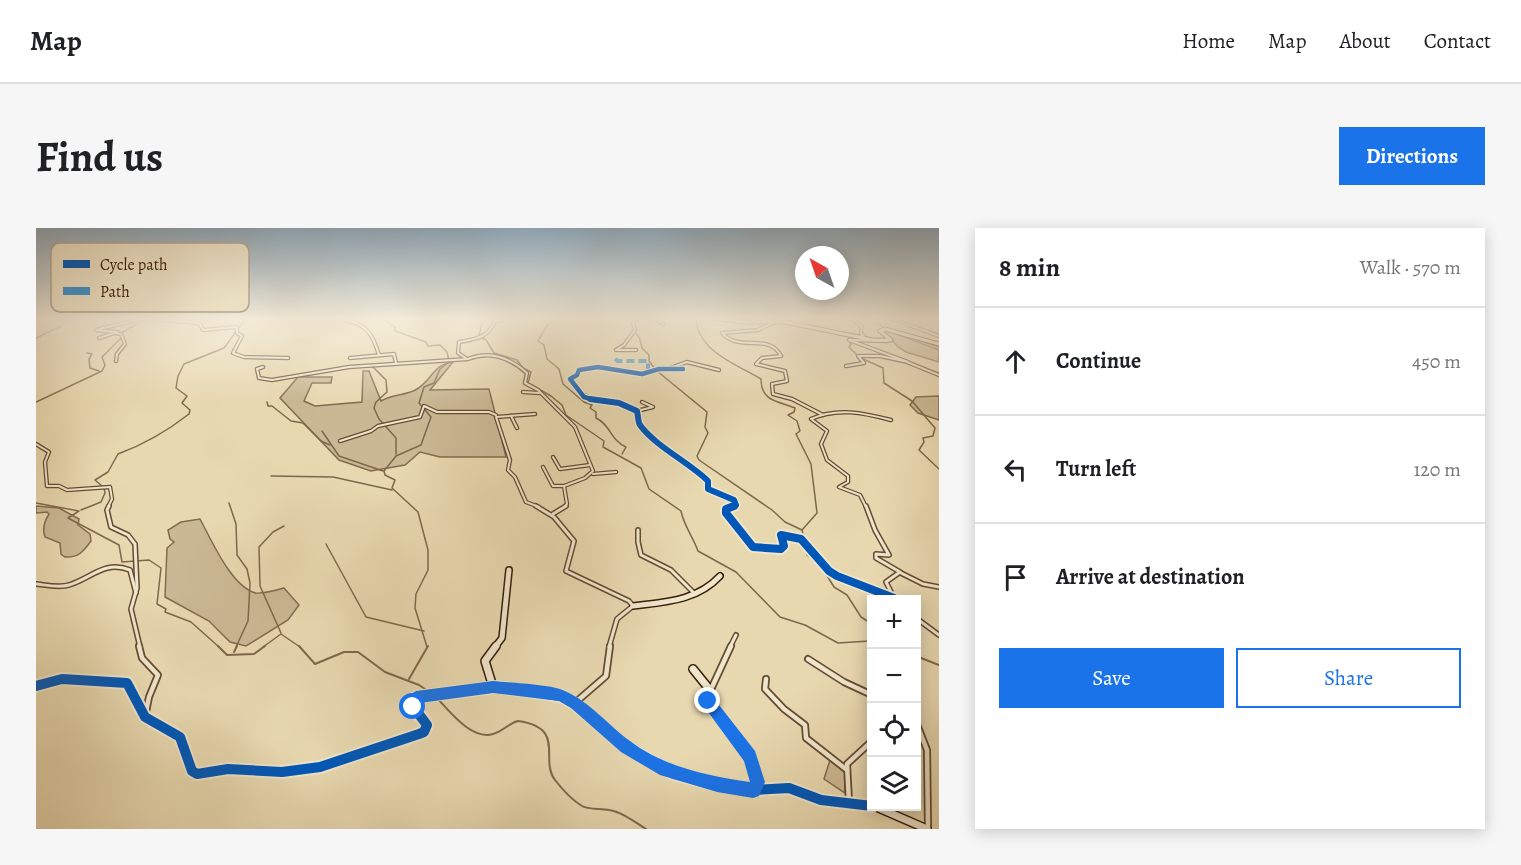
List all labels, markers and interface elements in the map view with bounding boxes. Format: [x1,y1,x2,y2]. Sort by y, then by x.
text: Map [30,22,82,60]
text: Home [1182,27,1235,55]
text: Map [1268,27,1306,55]
text: About [1339,27,1391,55]
text: Contact [1424,27,1491,55]
button: Directions [1339,127,1485,185]
text: Find us [36,128,163,185]
legend [51,243,249,312]
north arrow [795,246,849,300]
text: 8 min [999,250,1060,285]
text: Cycle path [100,254,168,276]
text: Walk · 570 m [1360,254,1461,281]
text: Path [100,281,130,303]
icon: ahead [999,345,1032,378]
text: Continue [1056,346,1141,376]
text: 450 m [1412,348,1461,375]
icon: left [999,453,1032,486]
text: Turn left [1056,454,1136,484]
text: 120 m [1413,456,1461,483]
icon: arrive [999,561,1032,594]
text: Arrive at destination [1056,562,1245,592]
map controls [867,595,921,811]
button: + [867,595,921,649]
button: Save [999,648,1224,708]
button: Share [1236,648,1461,708]
button: − [867,649,921,703]
route end [694,687,720,713]
route start [399,693,425,719]
button: locate [867,703,921,757]
button: layers [867,757,921,811]

